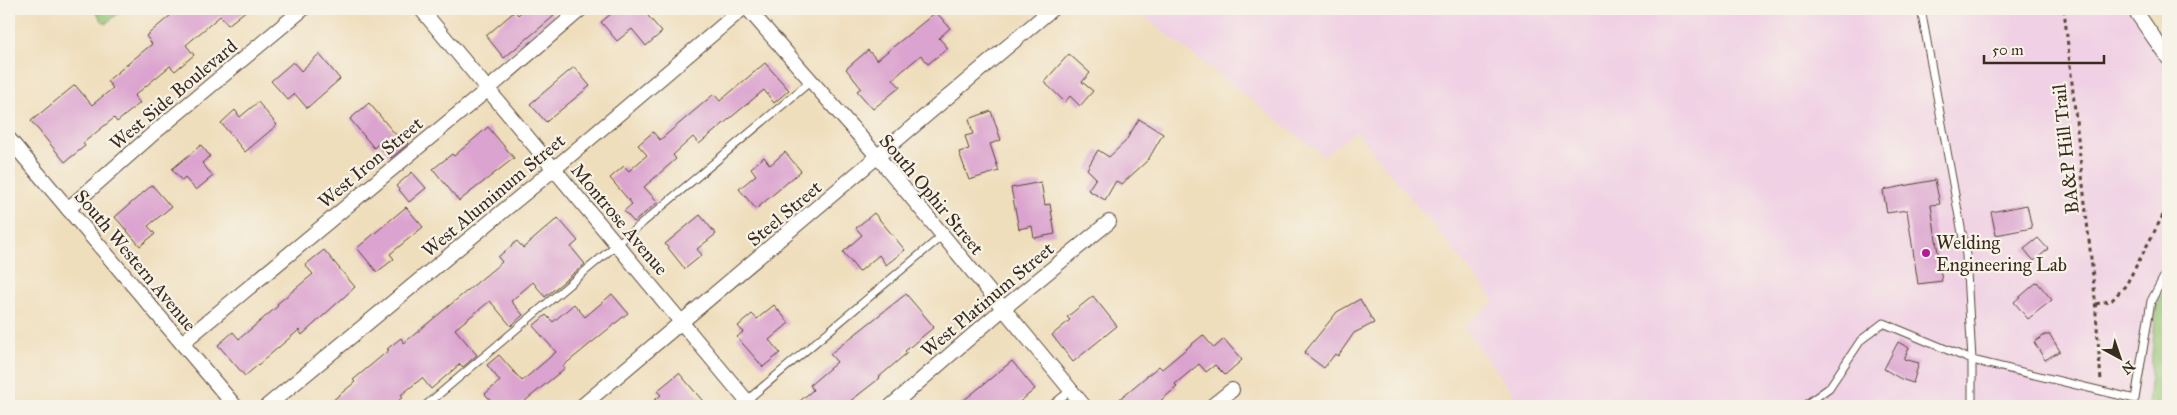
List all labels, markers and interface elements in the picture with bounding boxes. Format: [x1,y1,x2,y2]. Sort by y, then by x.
scale bar [1984,32,2104,64]
street label: West Side Boulevard [105,34,242,154]
text: 50 m [1992,41,2024,59]
street label: BA&P Hill Trail [2047,82,2084,215]
street label: West Iron Street [313,112,427,213]
street label: West Aluminum Street [417,129,570,262]
street label: South Ophir Street [875,129,989,259]
street label: Montrose Avenue [566,159,673,280]
street label: Steel Street [742,176,826,251]
street label: South Western Avenue [70,185,202,336]
place label: Welding Engineering Lab [1936,231,2067,277]
street label: West Platinum Street [916,237,1059,362]
marker: Welding Engineering Lab [1920,247,1932,259]
north arrow [2094,332,2144,382]
text: N [2118,357,2138,378]

